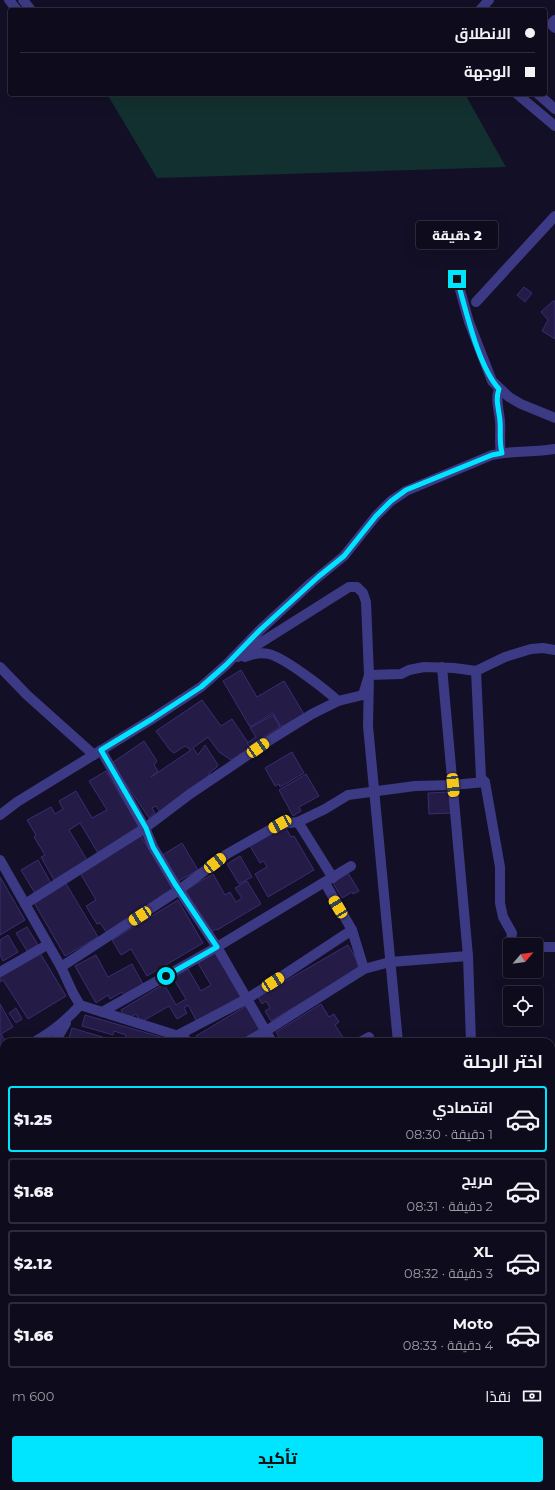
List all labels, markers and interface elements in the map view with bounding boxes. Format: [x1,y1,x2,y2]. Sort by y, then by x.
text: الانطلاق [455,24,511,43]
text: الوجهة [464,62,511,81]
callout: 2 دقيقة [416,221,498,249]
text: 2 دقيقة [432,227,482,243]
route end [448,270,466,288]
car [245,736,271,760]
car [446,773,460,797]
car [267,813,293,835]
car [202,851,228,875]
car [327,894,349,920]
car [127,904,153,928]
north arrow [503,938,543,978]
map controls [503,938,543,1026]
route start [157,967,175,985]
car [260,970,286,994]
button: locate [503,986,543,1026]
text: اختر الرحلة [463,1051,543,1073]
text: اقتصادي [433,1098,493,1117]
icon: car [505,1101,541,1137]
text: $1.25 [14,1110,52,1129]
text: 1 دقيقة · 08:30 [405,1126,493,1142]
text: مريح [461,1170,493,1189]
icon: car [505,1173,541,1209]
text: $1.68 [14,1182,53,1201]
text: 2 دقيقة · 08:31 [407,1198,493,1214]
text: XL [474,1242,493,1261]
icon: car [505,1245,541,1281]
text: $2.12 [14,1254,52,1273]
text: 3 دقيقة · 08:32 [404,1265,493,1281]
text: Moto [453,1314,493,1333]
icon: car [505,1317,541,1353]
text: $1.66 [14,1326,53,1345]
text: 4 دقيقة · 08:33 [403,1337,493,1353]
icon: cash [521,1385,543,1407]
text: نقدًا [485,1387,511,1406]
text: 600 m [12,1388,54,1404]
button: تأكيد [12,1436,543,1482]

